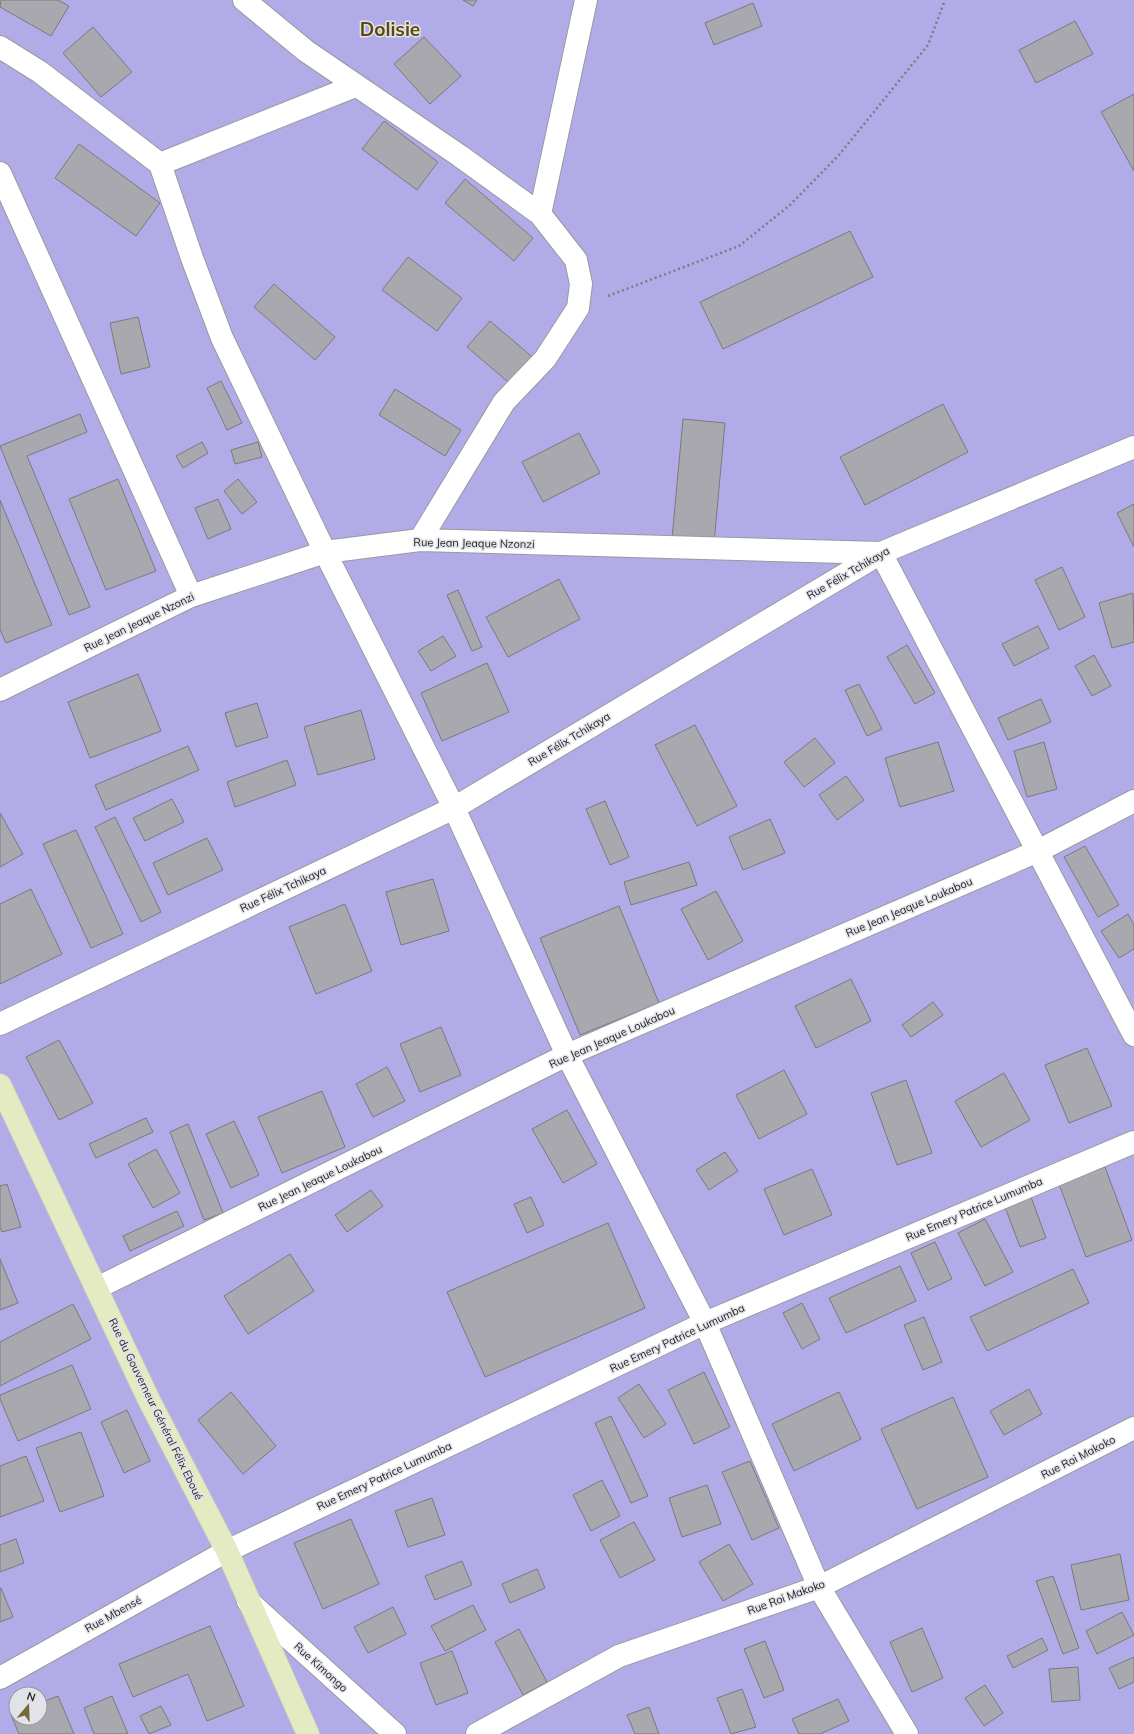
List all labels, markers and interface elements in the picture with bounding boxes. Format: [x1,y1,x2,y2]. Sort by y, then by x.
district label: Dolisie [360,17,420,41]
street label: Rue Jean Jeaque Nzonzi [413,535,535,551]
street label: Rue Félix Tchikaya [804,544,892,602]
street label: Rue Jean Jeaque Nzonzi [81,589,197,655]
street label: Rue Félix Tchikaya [525,709,613,769]
street label: Rue Félix Tchikaya [238,863,328,915]
street label: Rue Jean Jeaque Loukabou [844,874,974,940]
street label: Rue Jean Jeaque Loukabou [547,1003,677,1071]
street label: Rue Jean Jeaque Loukabou [256,1142,384,1214]
street label: Rue Emery Patrice Lumumba [904,1174,1044,1244]
street label: Rue Emery Patrice Lumumba [607,1301,747,1375]
street label: Rue du Gouverneur Général Félix Eboué [106,1316,206,1502]
street label: Rue Roi Makoko [1038,1432,1118,1482]
street label: Rue Emery Patrice Lumumba [314,1439,454,1513]
street label: Rue Roi Makoko [745,1576,827,1618]
street label: Rue Mbensé [82,1593,144,1635]
street label: Rue Kimongo [291,1639,351,1695]
north arrow [8,1686,48,1726]
text: N [25,1689,37,1705]

